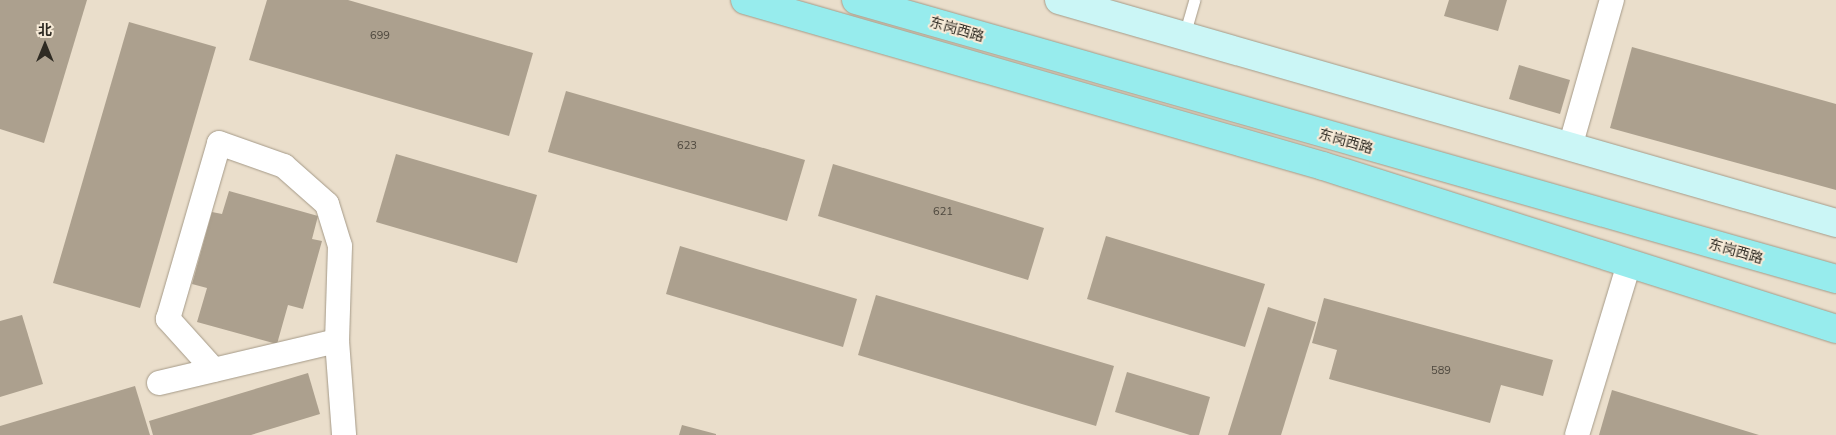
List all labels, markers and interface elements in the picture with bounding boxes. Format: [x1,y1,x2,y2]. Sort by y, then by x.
street label: 东岗西路 [928,13,986,45]
north arrow [20,20,70,70]
text: 北 [38,21,52,39]
house number: 699 [370,28,390,42]
street label: 东岗西路 [1317,125,1375,157]
house number: 623 [677,138,697,152]
house number: 621 [933,204,953,218]
street label: 东岗西路 [1707,235,1765,267]
house number: 589 [1431,363,1451,377]

